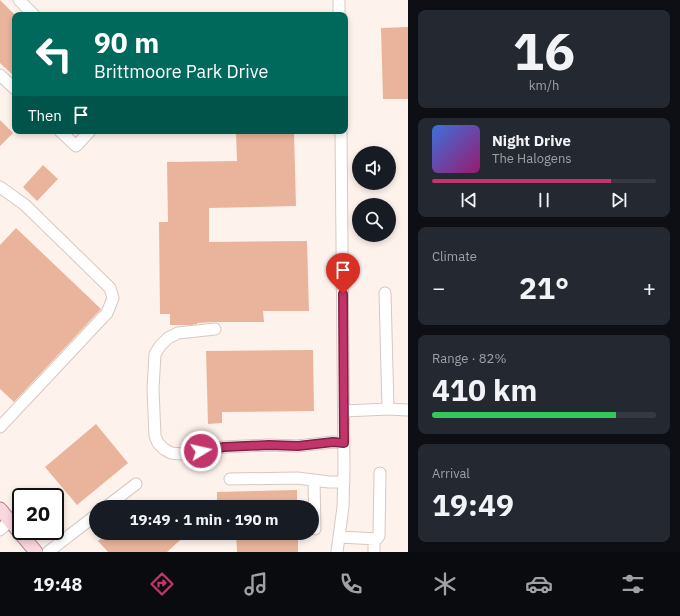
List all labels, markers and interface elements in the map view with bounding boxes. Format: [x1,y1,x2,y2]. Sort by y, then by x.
text: 16 [513,17,575,84]
text: 90 m [94,24,159,61]
icon: left [28,28,80,80]
text: Brittmoore Park Drive [94,60,268,83]
text: km/h [529,77,559,94]
icon: arrive [70,104,92,126]
text: Then [28,106,62,125]
text: Night Drive [492,131,571,150]
map controls [352,146,396,242]
button: sound [352,146,396,190]
text: The Halogens [492,150,572,167]
icon: previous [458,189,480,211]
icon: pause [533,189,555,211]
icon: next [608,189,630,211]
button: search [352,198,396,242]
text: Climate [432,248,477,265]
pin [326,253,360,294]
icon: arrive [332,259,354,281]
text: 21° [519,268,569,307]
text: − [432,273,445,302]
text: + [643,273,656,302]
text: Range · 82% [432,350,506,367]
text: 410 km [432,370,537,409]
position arrow [180,430,222,472]
text: Arrival [432,465,470,482]
text: 19:49 [432,485,514,524]
speed limit sign: 20 [12,488,64,540]
text: 19:49 · 1 min · 190 m [130,510,278,529]
icon: directions [148,570,176,598]
icon: music [242,570,270,598]
icon: phone [337,570,365,598]
icon: climate [431,570,459,598]
icon: car [525,570,553,598]
icon: filters [619,570,647,598]
text: 19:48 [33,573,82,596]

